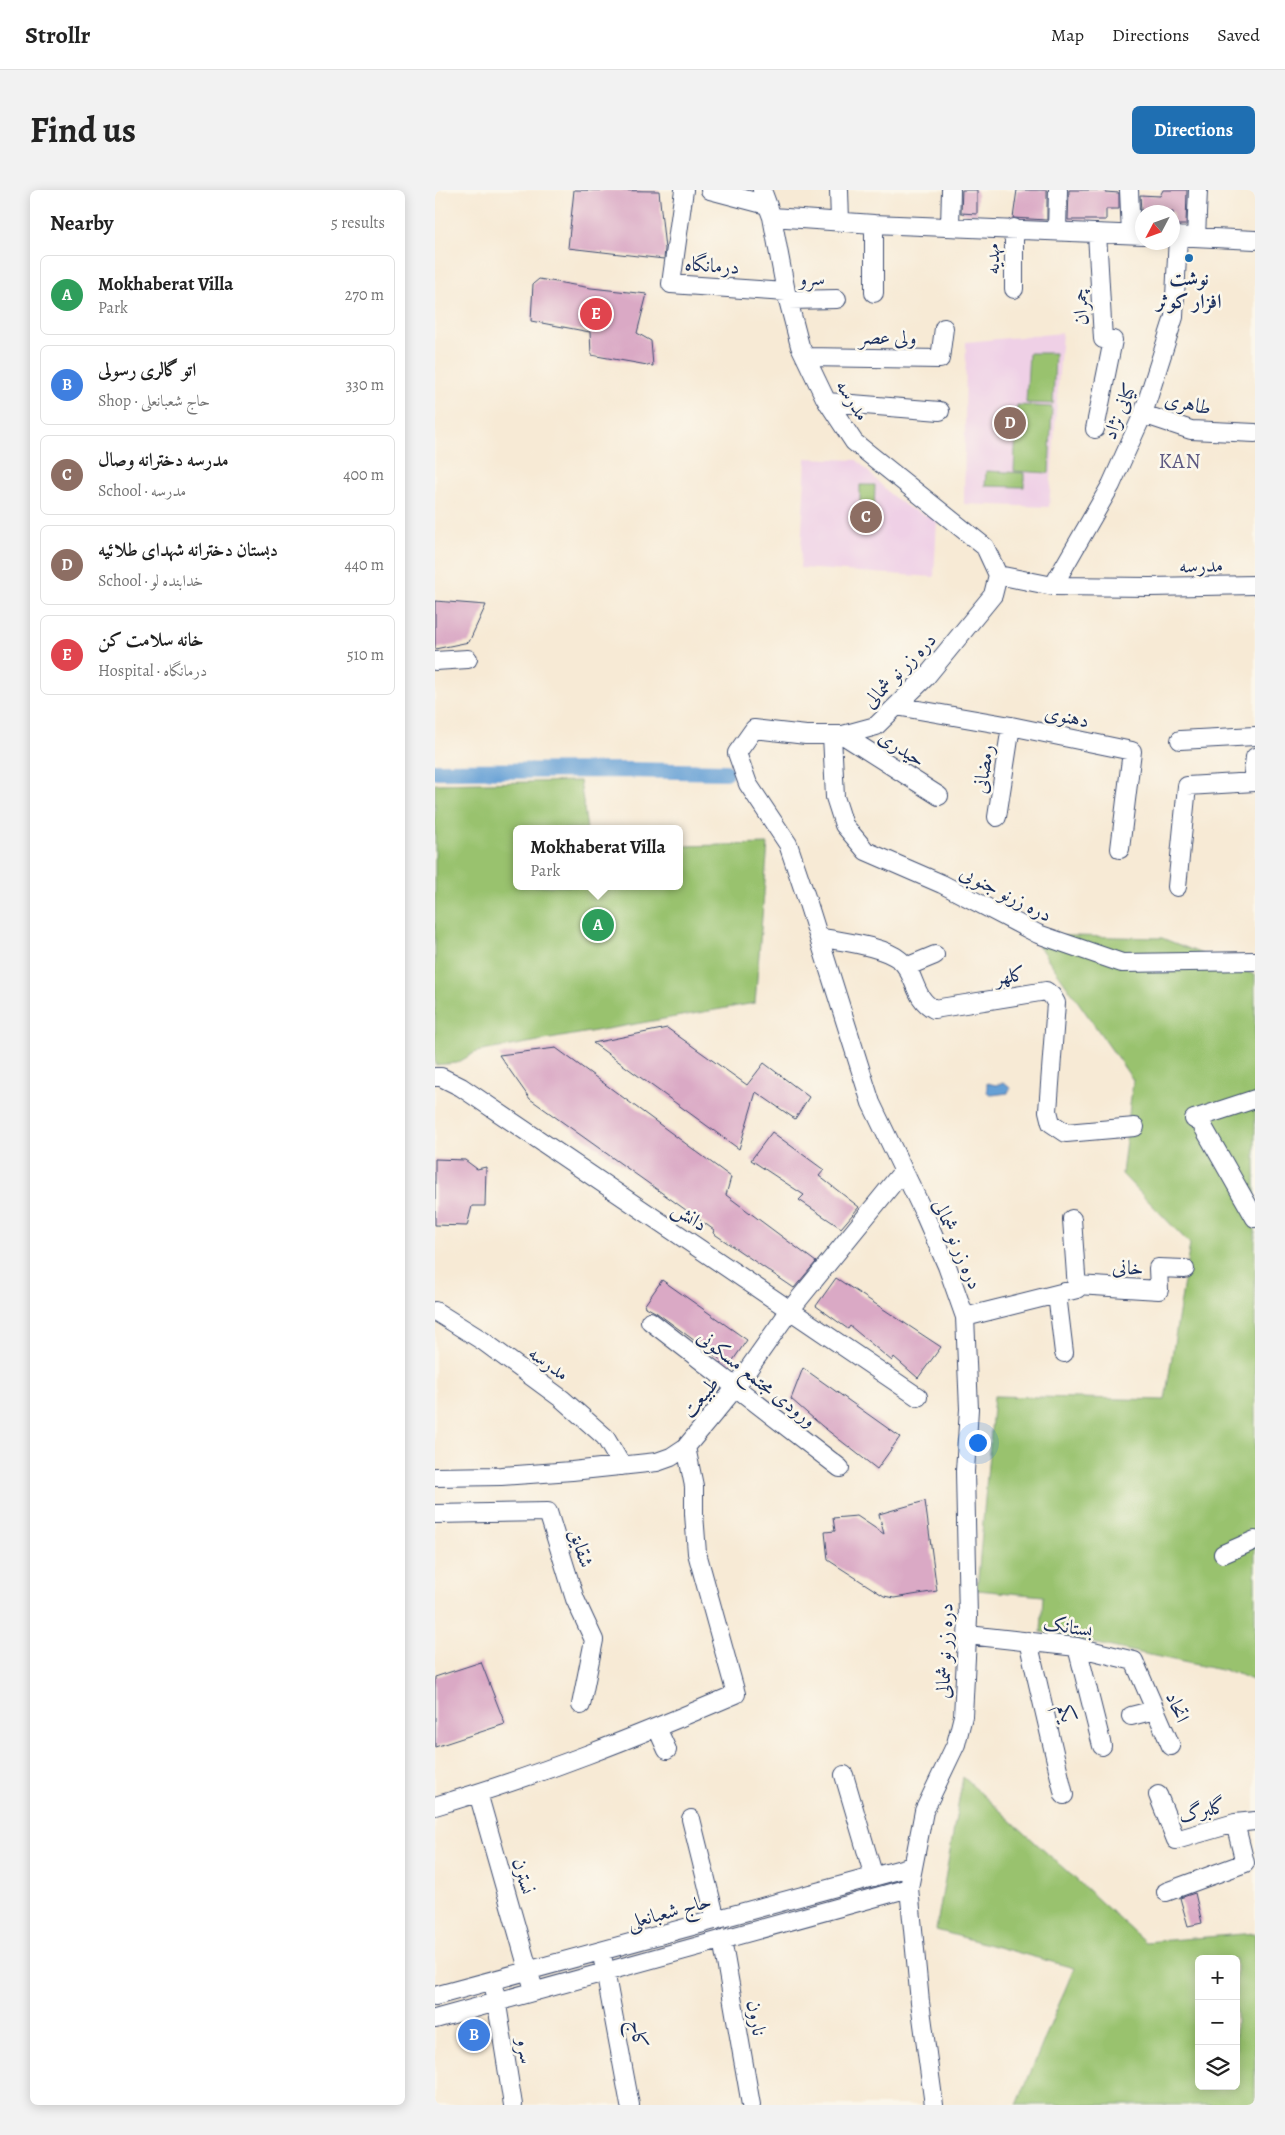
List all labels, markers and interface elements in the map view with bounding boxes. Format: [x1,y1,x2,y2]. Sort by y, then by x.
text: Strollr [25,19,90,51]
text: Map [1051,23,1084,47]
text: Directions [1112,23,1189,47]
text: Saved [1217,23,1260,47]
text: Find us [30,106,136,154]
button: Directions [1132,106,1255,154]
north arrow [1135,205,1180,250]
text: Nearby [50,209,113,237]
text: 5 results [331,212,385,234]
street label: مهدیه [979,243,1006,275]
street label: درمانگاه [684,250,740,281]
marker: نوشت افزار کوثر [1183,252,1195,264]
street label: سرو [797,265,825,293]
place label: نوشت افزار کوثر [1154,265,1222,315]
text: Mokhaberat Villa [98,271,233,297]
text: A [62,284,72,306]
text: 270 m [345,284,384,306]
street label: چمران [1066,288,1095,326]
pin: E [580,295,612,333]
text: Park [98,297,128,319]
street label: ولی عصر [857,323,917,351]
text: اتو گالری رسولی [98,357,196,383]
text: B [62,374,72,396]
text: 330 m [346,374,384,396]
street label: مدرسه [829,374,876,426]
street label: کیانی نژاد [1096,379,1143,444]
street label: طاهری [1162,385,1214,422]
text: Shop · حاج شعبانعلی [98,390,210,412]
pin: D [994,404,1026,442]
text: مدرسه دخترانه وصال [98,447,229,473]
district label: KAN [1158,447,1202,475]
text: C [62,464,72,486]
text: 400 m [343,464,384,486]
text: School · مدرسه [98,480,186,502]
pin: C [850,498,882,536]
text: دبستان دخترانه شهدای طلائیه [98,537,278,563]
street label: مدرسه [1179,552,1223,579]
text: D [61,554,73,576]
text: 440 m [344,554,384,576]
text: School · خدابنده لو [98,570,203,592]
text: خانه سلامت کن [98,627,204,653]
street label: دره زر نو شمالی [856,627,942,714]
text: E [62,644,72,666]
text: 510 m [347,644,384,666]
text: Hospital · درمانگاه [98,660,207,682]
street label: دهنوی [1042,699,1092,734]
street label: حیدری [873,723,930,774]
street label: رمضانی [966,743,1001,796]
popup [513,825,683,890]
text: Mokhaberat Villa [530,834,666,860]
street label: دره زرنو جنوبی [955,859,1057,929]
text: Park [530,860,560,882]
pin: A [582,906,614,944]
street label: کلهر [991,960,1027,992]
street label: دانش [667,1195,713,1238]
street label: دره زر نو شمالی [926,1195,989,1294]
street label: خانی [1111,1253,1145,1282]
street label: ورودی مجتمع مسکونی [689,1323,822,1437]
street label: مدرسه [523,1340,574,1387]
street label: طبیعت [675,1371,725,1424]
your location [965,1430,991,1456]
street label: شقایق [563,1525,600,1571]
street label: دره زر نو شمالی [929,1603,960,1699]
street label: بستانک [1041,1609,1095,1644]
street label: اتحاد [1159,1688,1196,1727]
street label: یکم [1046,1701,1082,1727]
street label: گلبرگ [1176,1792,1228,1829]
street label: نسترن [505,1855,542,1897]
street label: حاج شعبانعلی [624,1887,715,1940]
map controls [1195,1955,1240,2090]
button: + [1195,1955,1240,2000]
street label: نارون [740,1998,773,2038]
button: − [1195,2000,1240,2045]
pin: B [458,2016,490,2054]
street label: کاج [619,2018,654,2051]
street label: سرو [510,2034,541,2066]
button: layers [1195,2045,1240,2090]

